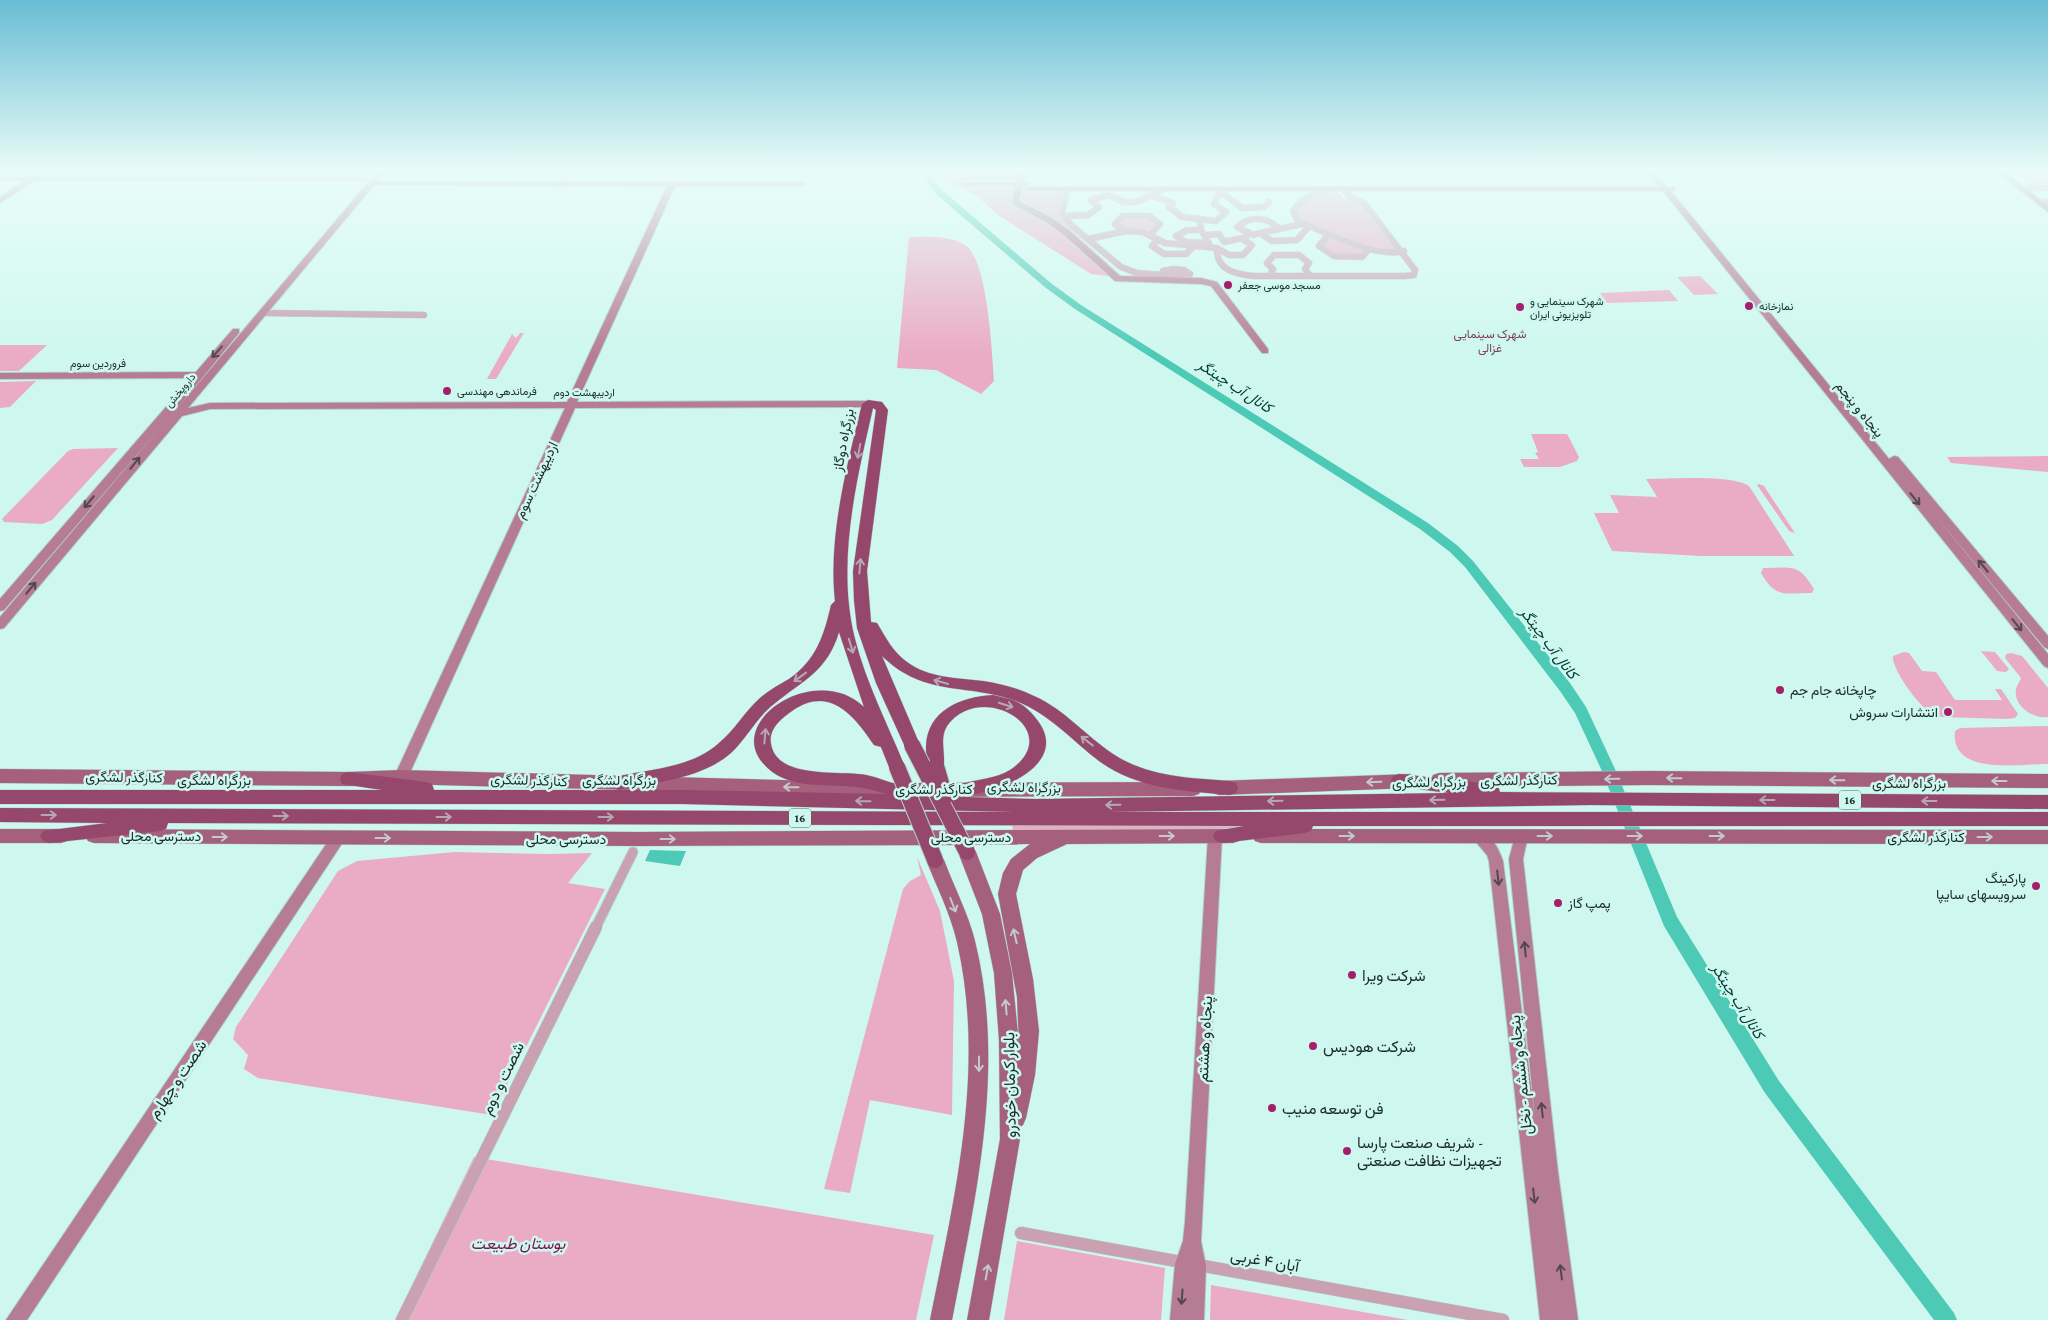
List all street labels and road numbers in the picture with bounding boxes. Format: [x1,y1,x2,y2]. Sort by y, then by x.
street label: فروردین سوم [70,357,126,371]
street label: داروپخش [162,370,199,411]
street label: پنجاه و پنجم [1831,378,1888,442]
street label: اردیبهشت دوم [553,386,615,400]
street label: بزرگراه دوگاز [829,407,858,474]
street label: اردیبهشت سوم [511,439,562,521]
street label: کنارگذر لشگری [85,768,163,787]
street label: کنارگذر لشگری [490,771,568,790]
street label: کنارگذر لشگری [1480,771,1558,790]
street label: بزرگراه لشگری [177,772,251,789]
street label: بزرگراه لشگری [582,772,656,789]
street label: بزرگراه لشگری [1392,773,1466,792]
street label: بزرگراه لشگری [1872,775,1946,792]
street label: بزرگراه لشگری [987,778,1061,797]
street label: کنارگذر لشگری [895,781,973,798]
road number: 16 [1839,790,1861,810]
road number: 16 [789,808,811,828]
street label: دسترسی محلی [121,828,201,845]
street label: دسترسی محلی [931,829,1011,846]
street label: کنارگذر لشگری [1887,829,1965,846]
street label: دسترسی محلی [526,831,606,848]
street label: پنجاه و هشتم [1194,995,1218,1083]
street label: پنجاه و ششم - نخل [1506,1014,1538,1136]
street label: بلوار کرمان خودرو [1000,1032,1021,1138]
street label: شصت و چهارم [145,1037,212,1123]
street label: شصت و دوم [478,1039,529,1118]
street label: آبان ۴ غربی [1229,1246,1302,1277]

